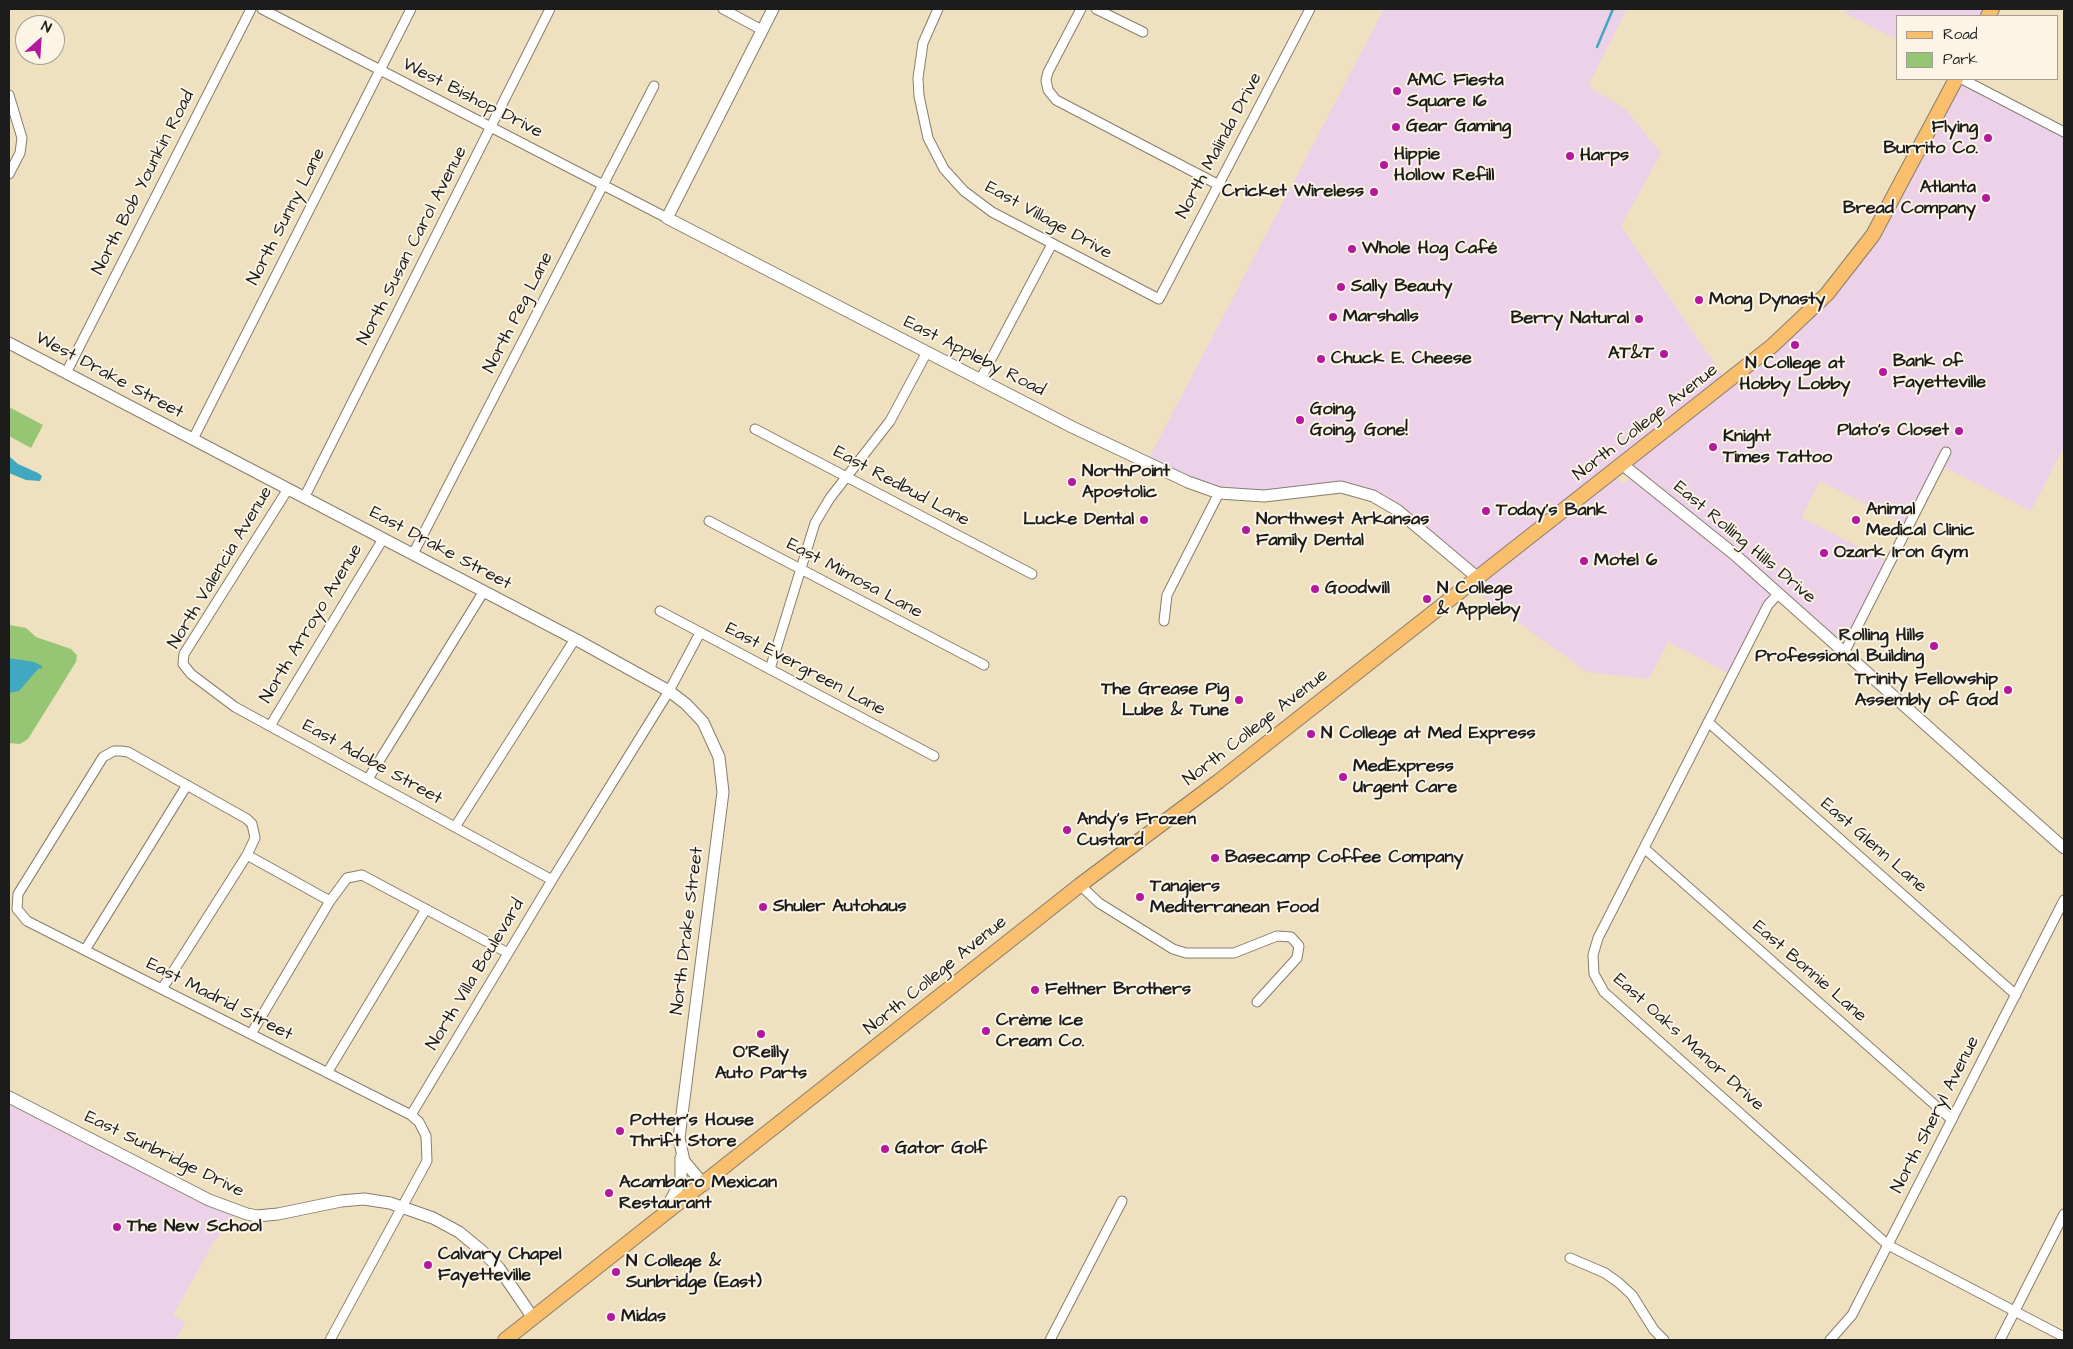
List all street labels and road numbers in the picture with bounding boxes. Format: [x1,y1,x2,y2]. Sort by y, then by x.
street label: West Bishop Drive [398,54,546,144]
street label: North Malinda Drive [1172,69,1268,223]
street label: North Bob Younkin Road [88,87,200,279]
street label: North Susan Carol Avenue [353,143,473,349]
street label: North Sunny Lane [243,145,331,289]
street label: East Village Drive [981,177,1115,265]
street label: North Peg Lane [479,249,559,377]
street label: East Appleby Road [900,312,1048,402]
street label: West Drake Street [31,328,187,424]
street label: North College Avenue [1569,360,1723,486]
street label: East Redbud Lane [829,442,973,532]
street label: East Rolling Hills Drive [1668,477,1820,609]
street label: North Valencia Avenue [164,483,278,653]
street label: East Drake Street [365,502,515,596]
street label: East Mimosa Lane [782,534,926,624]
street label: North Arroyo Avenue [256,540,368,708]
street label: East Evergreen Lane [721,619,889,721]
street label: North College Avenue [1179,665,1333,791]
street label: East Adobe Street [298,716,446,810]
street label: East Glenn Lane [1815,794,1931,898]
street label: North Drake Street [667,846,709,1016]
street label: North Villa Boulevard [422,895,530,1055]
street label: North College Avenue [860,912,1012,1040]
street label: East Bonnie Lane [1747,917,1871,1027]
street label: East Madrid Street [142,954,296,1046]
street label: East Oaks Manor Drive [1608,970,1768,1116]
street label: North Sheryl Avenue [1887,1033,1985,1197]
street label: East Sunbridge Drive [81,1107,247,1203]

